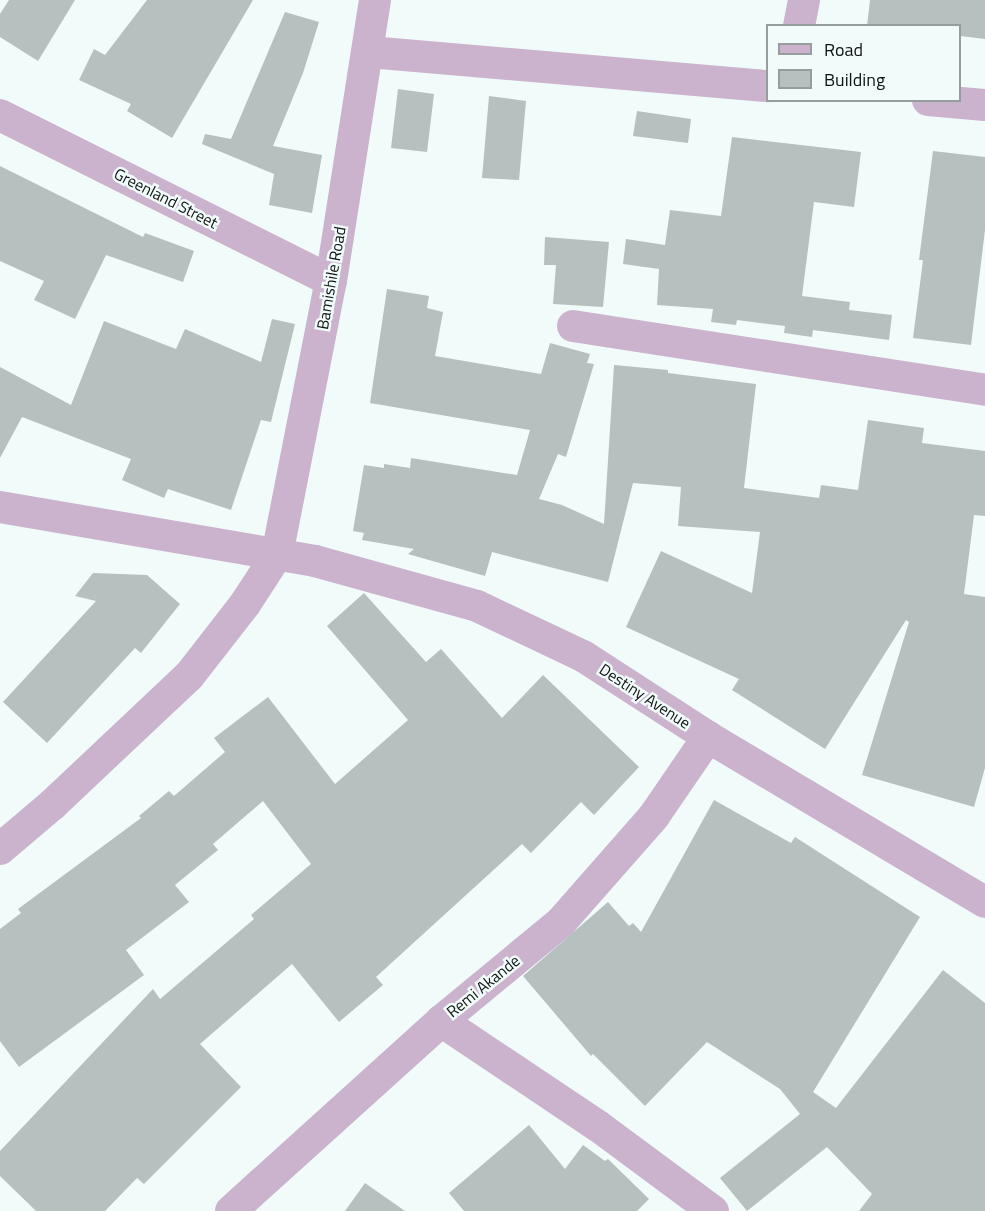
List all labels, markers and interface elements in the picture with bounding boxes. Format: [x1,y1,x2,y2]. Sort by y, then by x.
legend [766,24,961,102]
text: Road [824,36,863,63]
text: Building [824,66,885,93]
street label: Greenland Street [111,164,221,232]
street label: Bamishile Road [312,225,350,331]
street label: Destiny Avenue [596,659,694,733]
street label: Remi Akande [443,951,523,1021]

